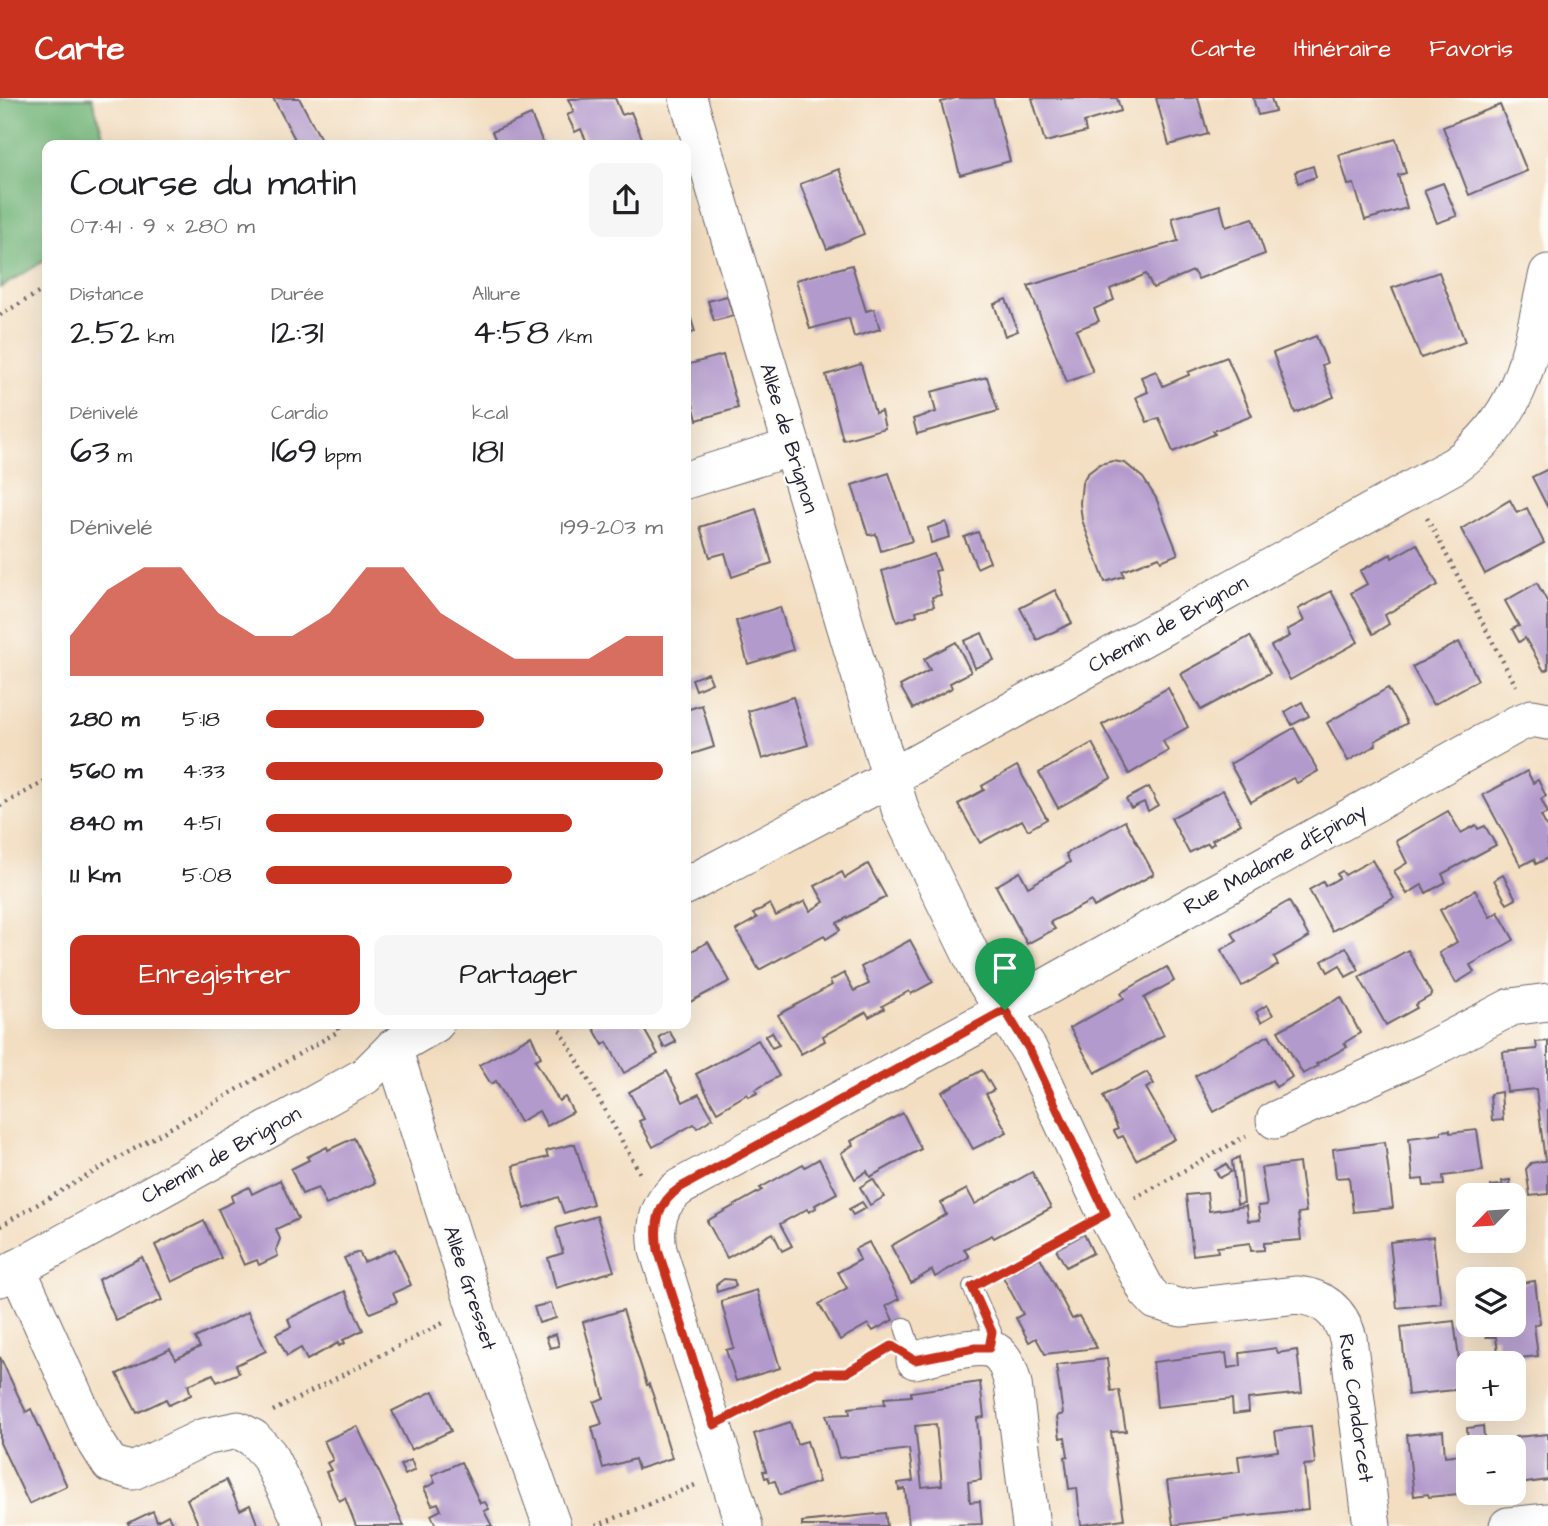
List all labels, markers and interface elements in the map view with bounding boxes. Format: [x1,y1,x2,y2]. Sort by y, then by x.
text: Carte [35,26,125,72]
text: Carte [1191,32,1256,66]
text: Itinéraire [1294,32,1391,66]
text: Favoris [1429,32,1513,66]
text: Course du matin [70,158,356,210]
button: share [589,163,663,237]
text: 07:41 · 9 × 280 m [70,210,255,242]
text: Distance [70,281,144,308]
text: Durée [271,281,324,308]
text: Allure [472,281,521,308]
text: 2.52 [70,308,140,357]
text: 12:31 [271,308,324,357]
text: 4:58 [472,308,549,357]
text: km [140,324,174,351]
text: /km [549,324,592,351]
street label: Allée de Brignon [751,360,826,517]
text: Dénivelé [70,400,138,427]
text: Cardio [271,400,328,427]
text: kcal [472,400,508,427]
text: 63 [70,427,110,476]
text: 169 [271,427,317,476]
text: 181 [472,427,504,476]
text: m [110,443,132,470]
text: bpm [317,443,361,470]
text: Dénivelé [70,511,153,543]
text: 199–203 m [560,511,663,543]
street label: Chemin de Brignon [1083,568,1254,682]
text: 280 m [70,703,140,735]
text: 5:18 [182,703,220,735]
text: 560 m [70,755,142,787]
text: 4:33 [182,755,225,787]
street label: Rue Madame d'Épinay [1178,796,1373,923]
text: 840 m [70,807,142,839]
text: 4:51 [182,807,221,839]
text: 1.1 km [70,859,120,891]
text: 5:08 [182,859,232,891]
button: Enregistrer [70,935,360,1015]
button: Partager [374,935,663,1015]
pin [975,938,1035,1010]
icon: arrive [986,949,1024,987]
street label: Chemin de Brignon [136,1099,307,1213]
north arrow [1456,1183,1526,1253]
map controls [1456,1183,1526,1505]
street label: Allée Gresset [436,1222,504,1355]
button: layers [1456,1267,1526,1337]
street label: Rue Condorcet [1331,1332,1381,1485]
button: + [1456,1351,1526,1421]
button: − [1456,1435,1526,1505]

